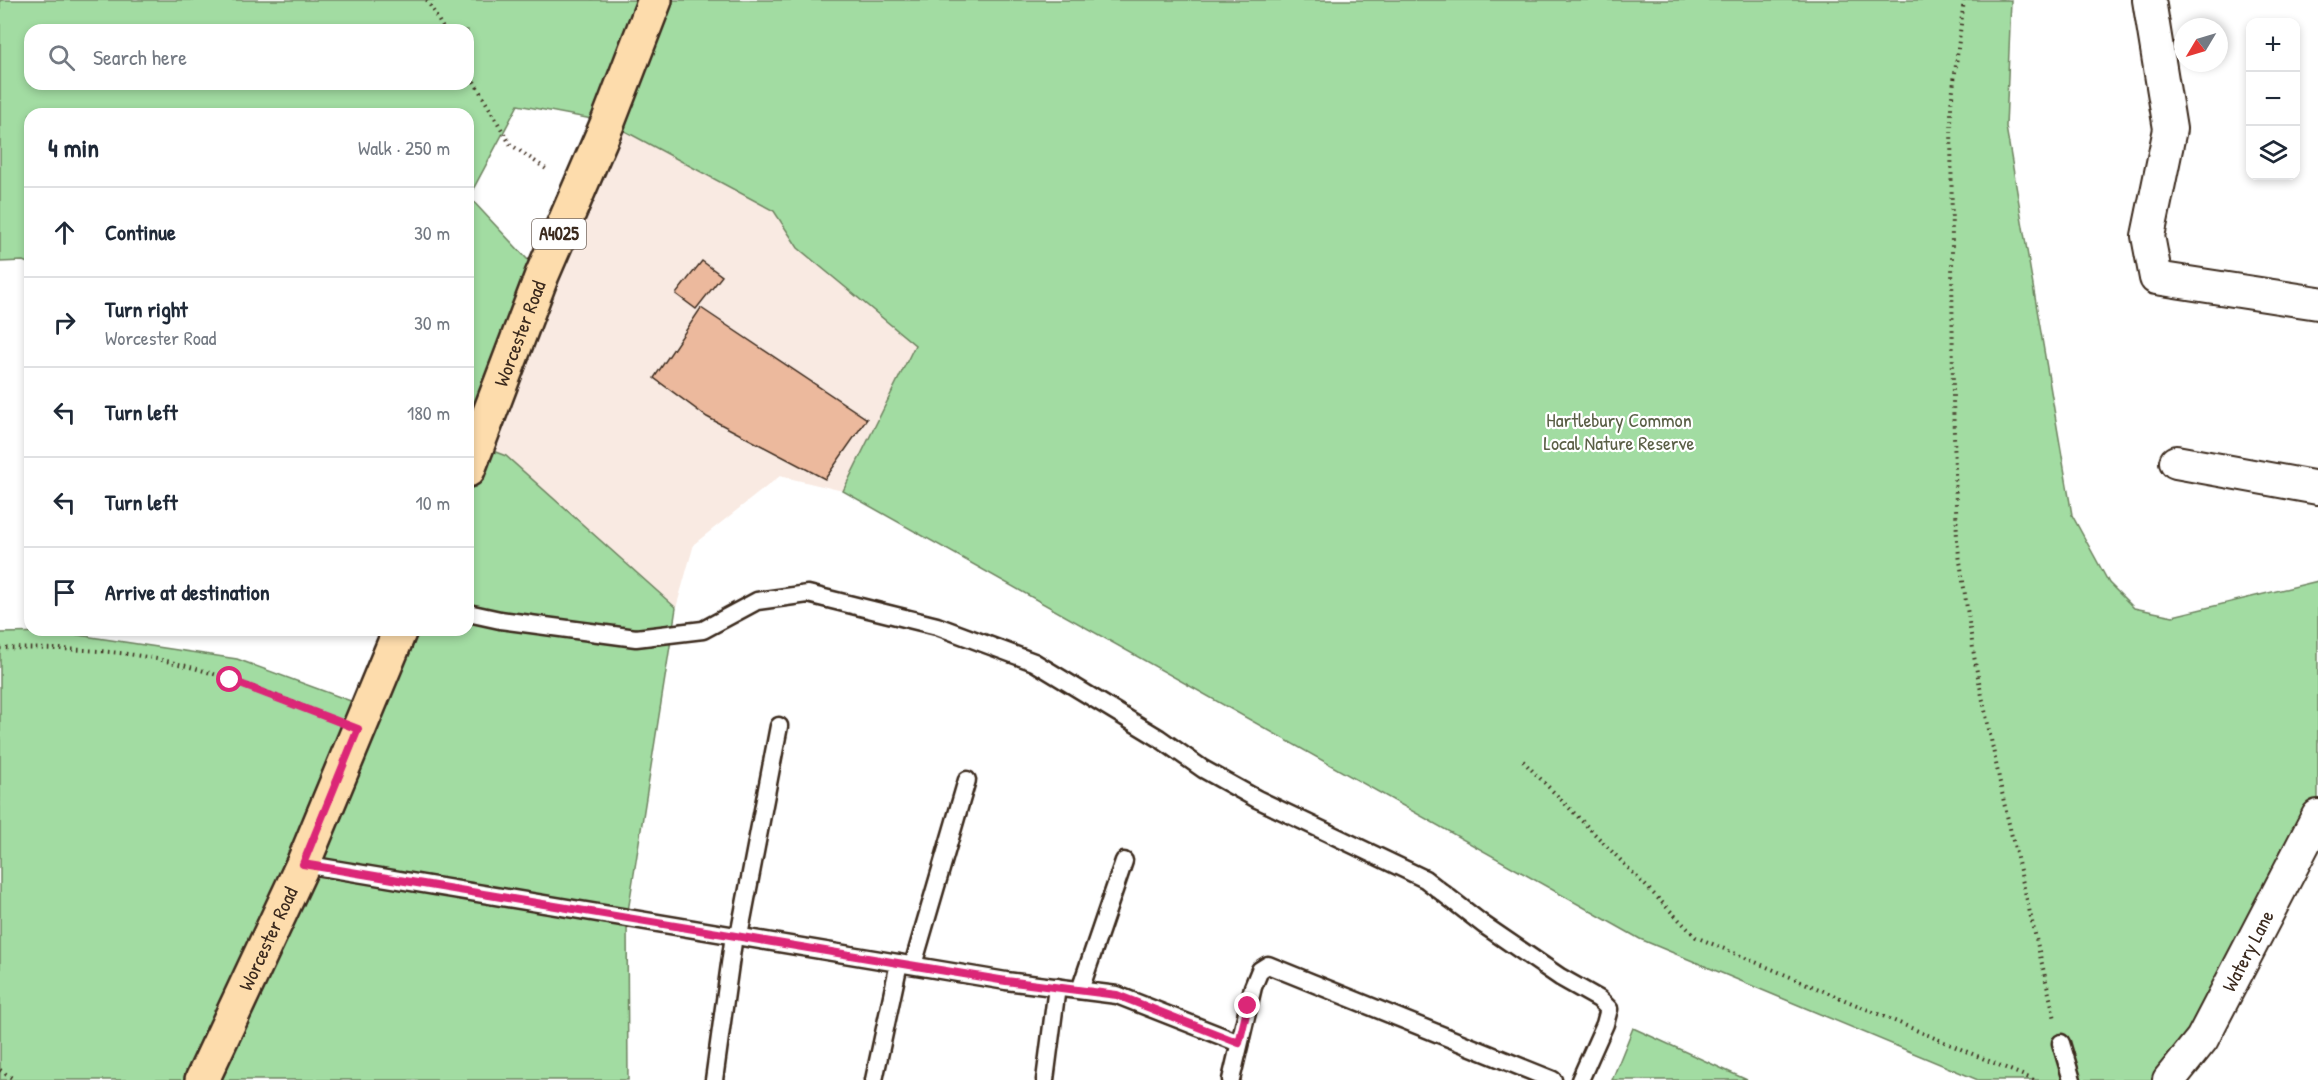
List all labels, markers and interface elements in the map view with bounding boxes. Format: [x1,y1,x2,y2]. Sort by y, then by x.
north arrow [2174,18,2228,72]
map controls [2246,18,2300,180]
button: + [2246,18,2300,72]
search box [24,24,474,90]
icon: search [45,41,78,74]
text: Search here [93,42,187,72]
button: − [2246,72,2300,126]
button: layers [2246,126,2300,180]
text: 4 min [48,130,99,165]
text: Walk · 250 m [358,134,450,161]
icon: ahead [48,216,81,249]
text: Continue [105,217,176,247]
text: 30 m [414,219,450,246]
road number: A4025 [532,219,586,249]
street label: Worcester Road [487,276,552,390]
text: Turn right [105,294,188,324]
icon: right [48,306,81,339]
text: 30 m [414,309,450,336]
text: Worcester Road [105,324,216,351]
icon: left [48,396,81,429]
text: Turn left [105,397,178,427]
text: 180 m [407,399,450,426]
park label: Hartlebury Common Local Nature Reserve [1544,406,1695,456]
icon: left [48,486,81,519]
text: Turn left [105,487,178,517]
text: 10 m [416,489,450,516]
icon: arrive [48,576,81,609]
text: Arrive at destination [105,577,270,607]
route start [216,666,242,692]
street label: Worcester Road [232,882,304,995]
street label: Watery Lane [2215,905,2280,996]
route end [1234,992,1260,1018]

